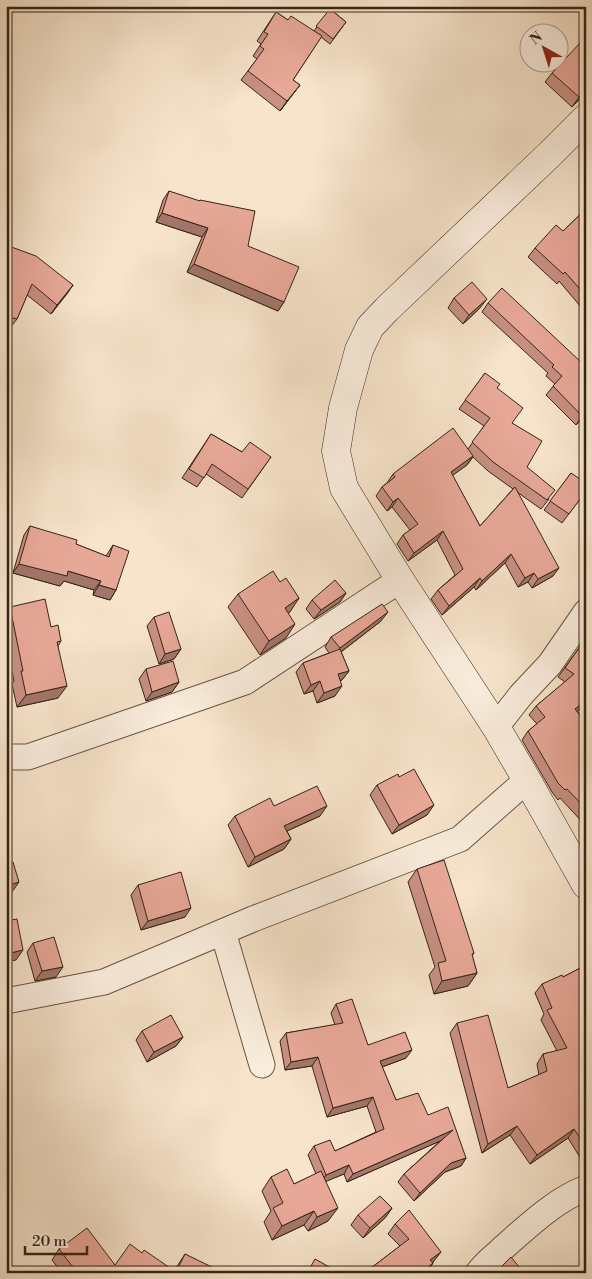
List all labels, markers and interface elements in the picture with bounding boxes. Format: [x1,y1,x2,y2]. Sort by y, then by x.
north arrow [520,22,570,72]
text: N [526,28,546,49]
scale bar [25,1224,88,1256]
text: 20 m [32,1232,67,1251]

